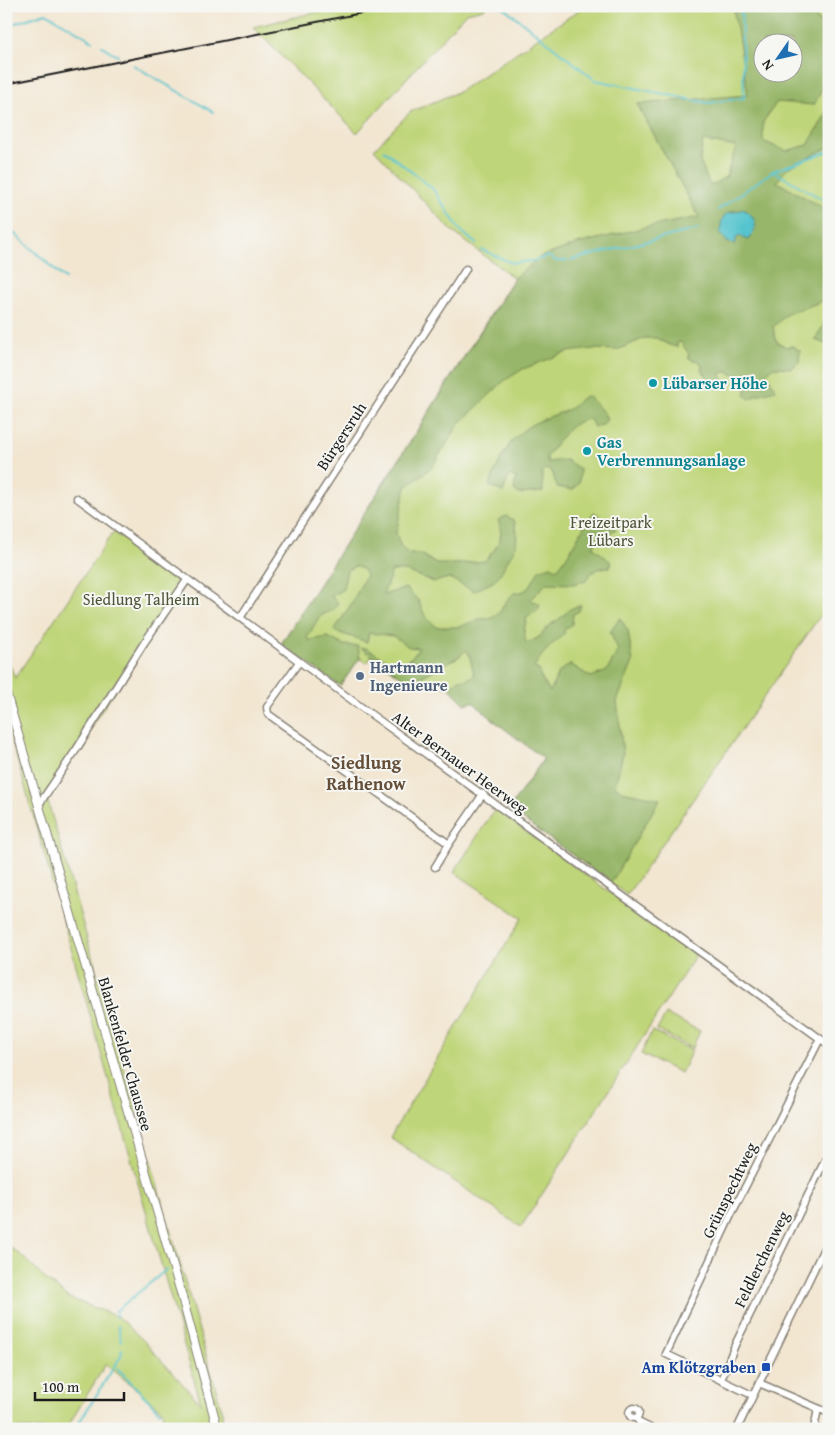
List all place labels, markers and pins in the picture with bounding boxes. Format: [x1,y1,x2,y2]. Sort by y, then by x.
place label: Lübarser Höhe [663,371,767,395]
marker: Lübarser Höhe [647,377,659,389]
place label: Gas Verbrennungsanlage [597,430,746,472]
marker: Gas Verbrennungsanlage [581,445,593,457]
place label: Hartmann Ingenieure [370,655,448,697]
marker: Hartmann Ingenieure [354,670,366,682]
place label: Am Klötzgraben [641,1355,757,1379]
marker: Am Klötzgraben [760,1361,772,1373]

